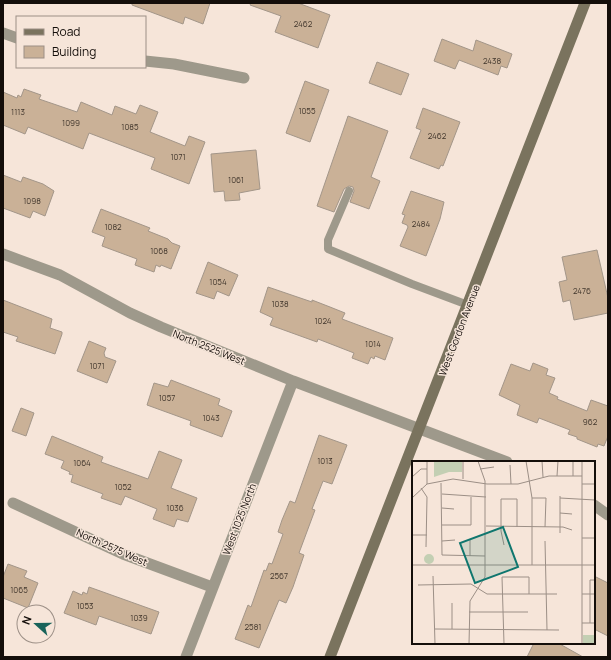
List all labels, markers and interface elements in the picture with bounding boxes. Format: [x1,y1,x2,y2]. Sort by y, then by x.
legend [16,16,146,68]
house number: 2462 [294,18,313,29]
text: Road [52,23,80,40]
text: Building [52,43,96,60]
house number: 2438 [483,55,501,66]
house number: 1055 [298,105,316,116]
house number: 1113 [11,106,25,117]
house number: 1099 [62,117,80,128]
house number: 1085 [121,121,139,132]
house number: 2462 [428,130,447,141]
house number: 1071 [170,151,186,162]
house number: 1061 [228,174,244,185]
house number: 1098 [23,195,41,206]
house number: 2484 [412,218,431,229]
house number: 1082 [104,221,122,232]
house number: 1068 [150,245,168,256]
house number: 1054 [209,276,227,287]
street label: West Gordon Avenue [435,282,483,377]
house number: 2476 [573,285,591,296]
house number: 1038 [271,298,289,309]
house number: 1024 [314,315,332,326]
street label: North 2525 West [171,326,247,368]
house number: 1014 [365,338,381,349]
house number: 1071 [89,360,105,371]
house number: 1057 [159,392,175,403]
house number: 1043 [202,412,220,423]
house number: 962 [583,416,598,427]
house number: 1013 [317,455,333,466]
house number: 1064 [73,457,91,468]
inset map [412,461,595,644]
house number: 1052 [115,481,132,492]
street label: West 1025 North [219,481,259,557]
house number: 1036 [166,502,184,513]
street label: North 2575 West [74,525,150,569]
house number: 2567 [270,570,288,581]
house number: 1065 [10,584,28,595]
house number: 1053 [76,600,94,611]
north arrow [16,604,56,644]
house number: 1039 [130,612,148,623]
text: N [18,614,35,627]
house number: 2581 [245,621,261,632]

